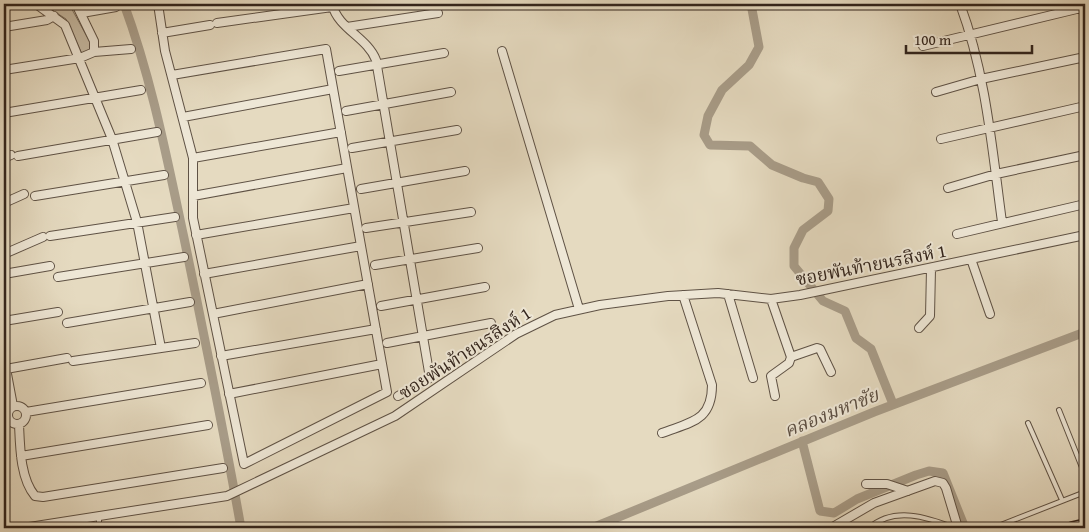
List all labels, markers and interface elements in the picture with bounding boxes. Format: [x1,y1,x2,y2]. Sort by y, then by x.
scale bar [906,22,1033,54]
text: 100 m [914,29,952,50]
street label: ซอยพันท้ายนรสิงห์ 1 [793,237,949,292]
street label: ซอยพันท้ายนรสิงห์ 1 [393,300,536,406]
water label: คลองมหาชัย [779,380,884,444]

